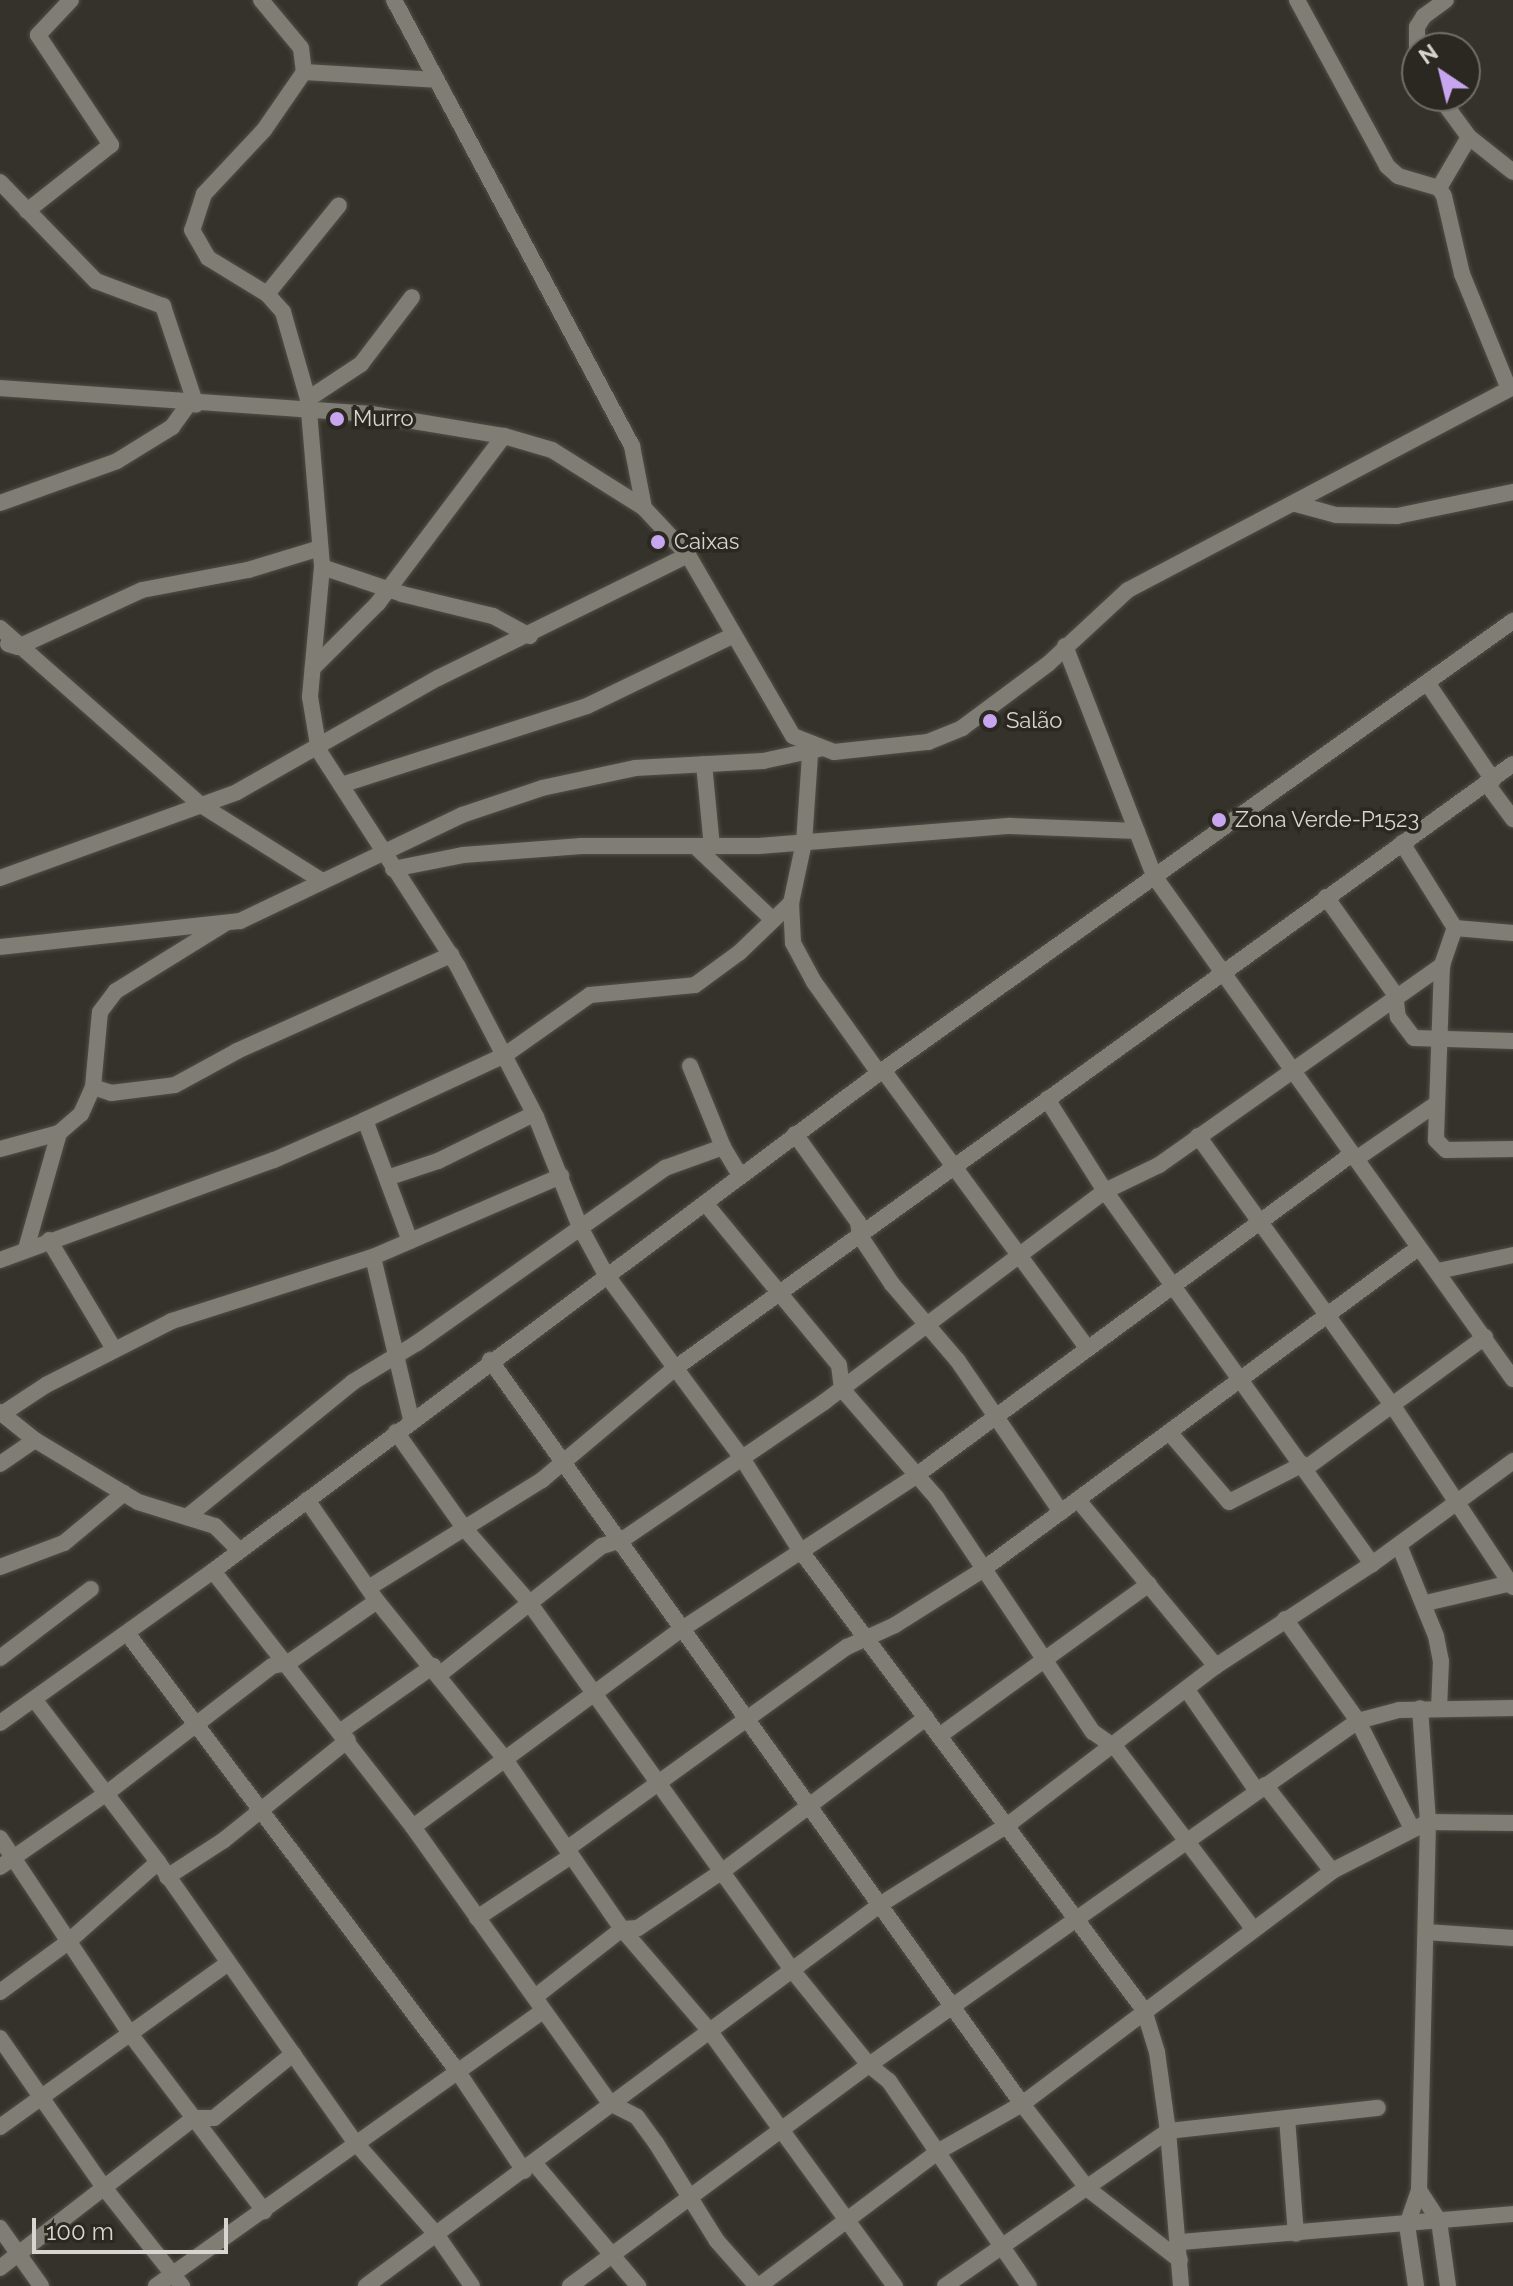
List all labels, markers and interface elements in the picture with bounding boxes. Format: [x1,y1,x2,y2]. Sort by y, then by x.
north arrow [1401,32,1481,112]
text: N [1414,39,1443,69]
place label: Murro [353,406,414,432]
marker: Murro [328,410,346,428]
place label: Caixas [674,529,739,555]
marker: Caixas [649,533,667,551]
place label: Salão [1006,708,1062,734]
marker: Salão [981,712,999,730]
place label: Zona Verde-P1523 [1235,807,1420,833]
marker: Zona Verde-P1523 [1210,811,1228,829]
scale bar [36,2202,232,2252]
text: 100 m [46,2217,114,2246]

